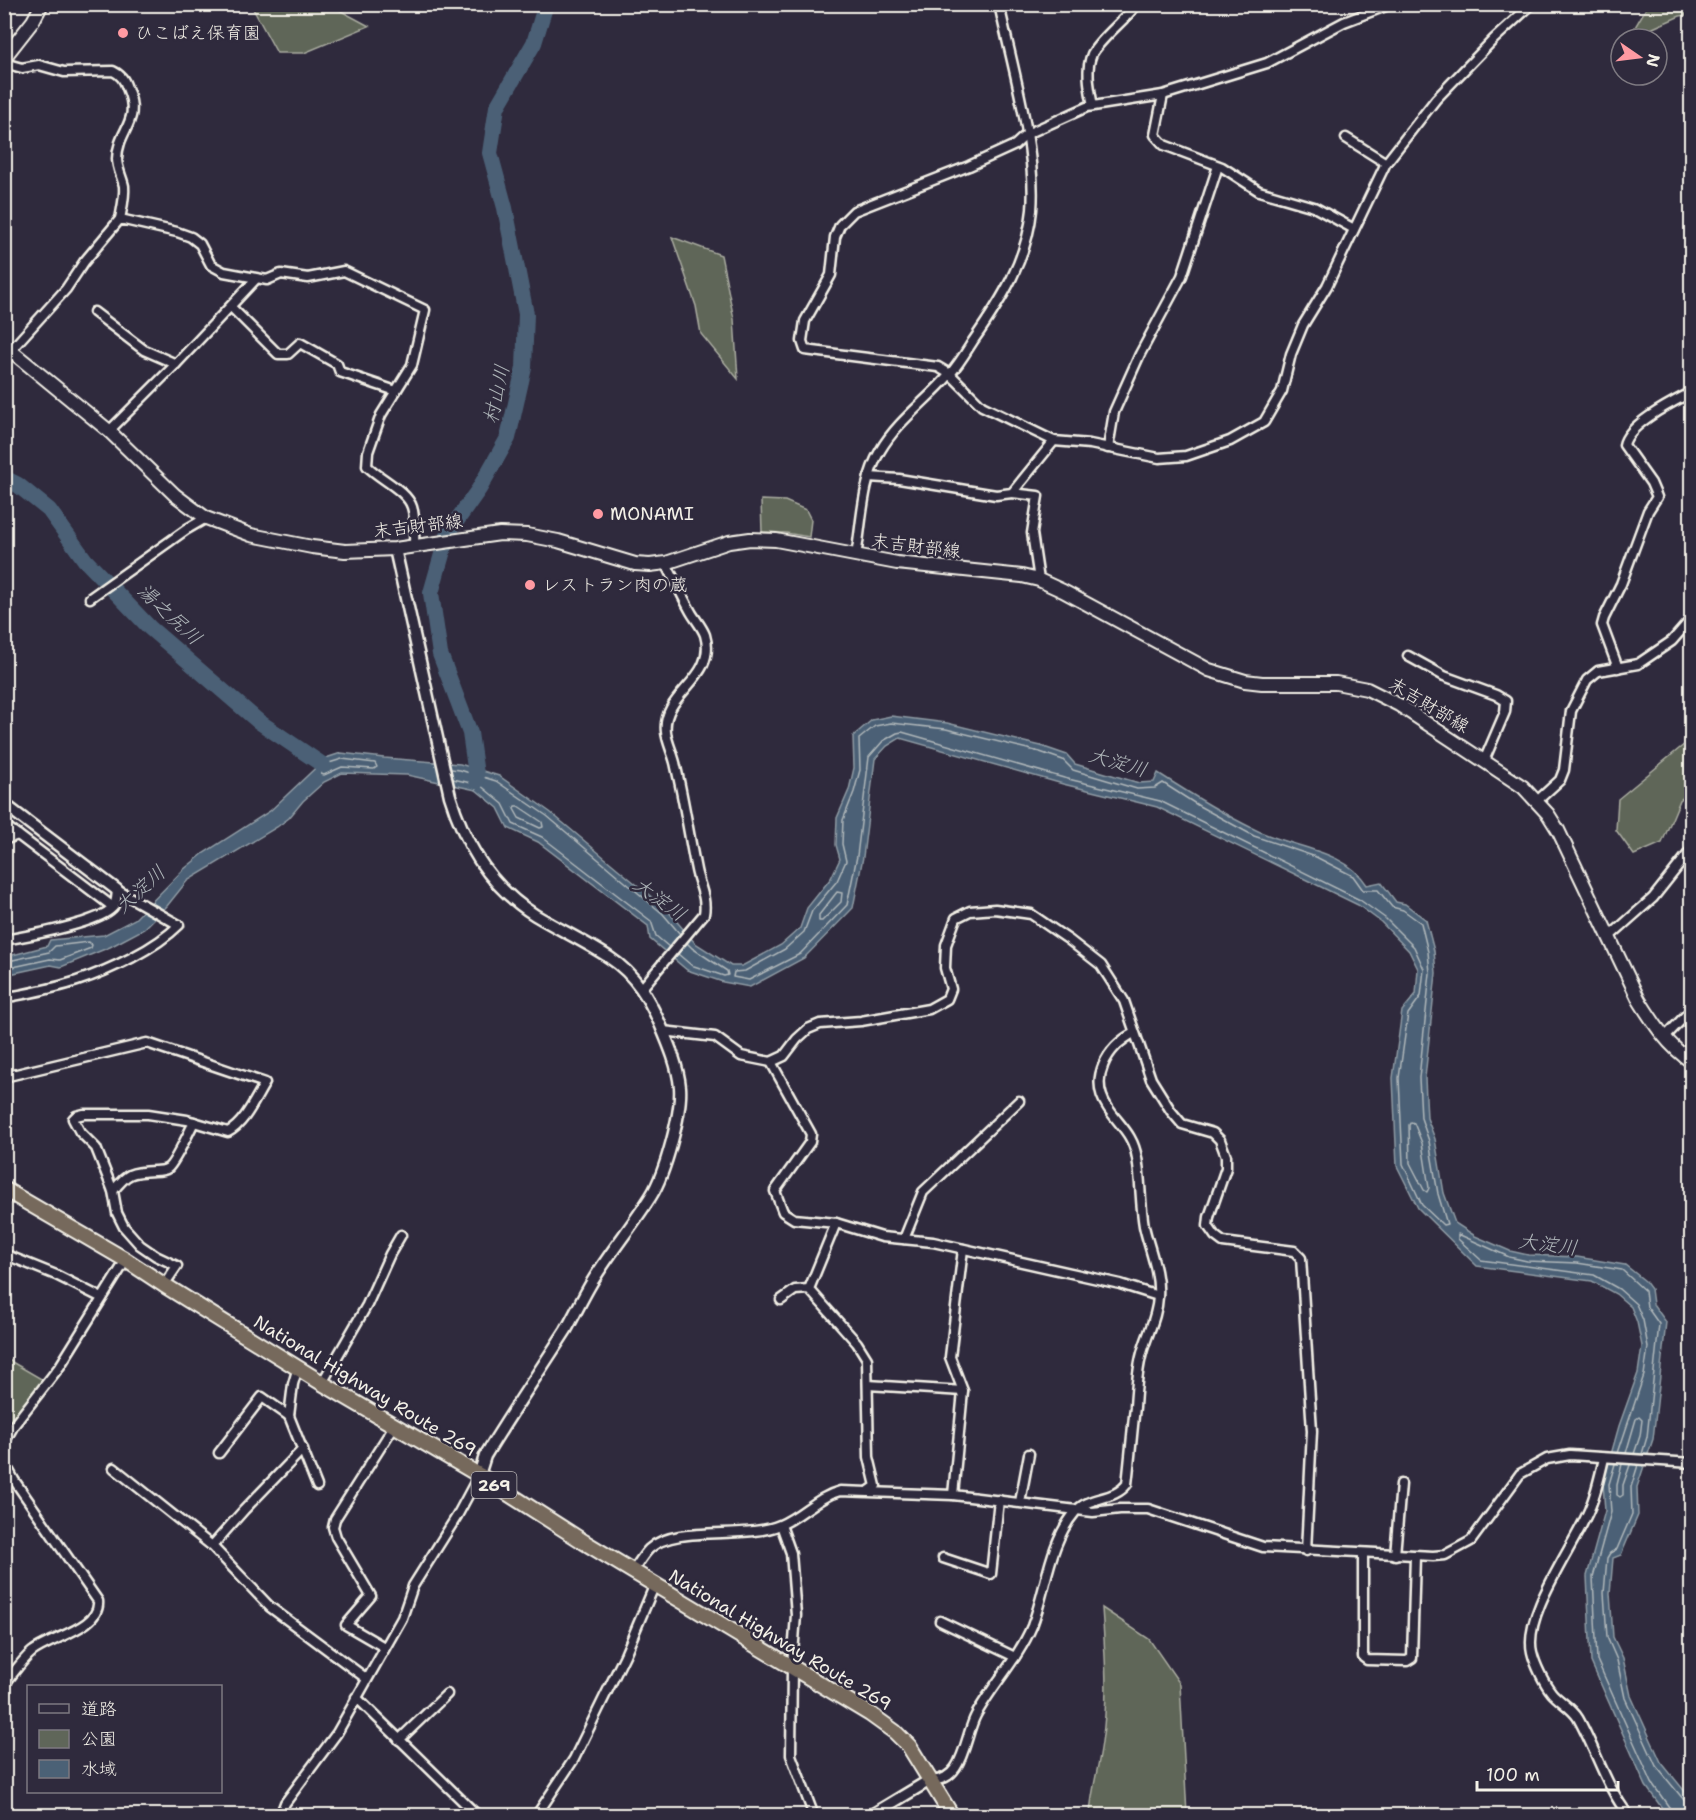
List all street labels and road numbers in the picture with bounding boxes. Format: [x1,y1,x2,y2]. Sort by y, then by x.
street label: 末吉財部線 [372,509,464,543]
street label: 末吉財部線 [870,529,962,563]
street label: 末吉財部線 [1384,672,1474,738]
street label: National Highway Route 269 [249,1310,481,1462]
road number: 269 [472,1472,516,1498]
street label: National Highway Route 269 [664,1564,896,1716]

